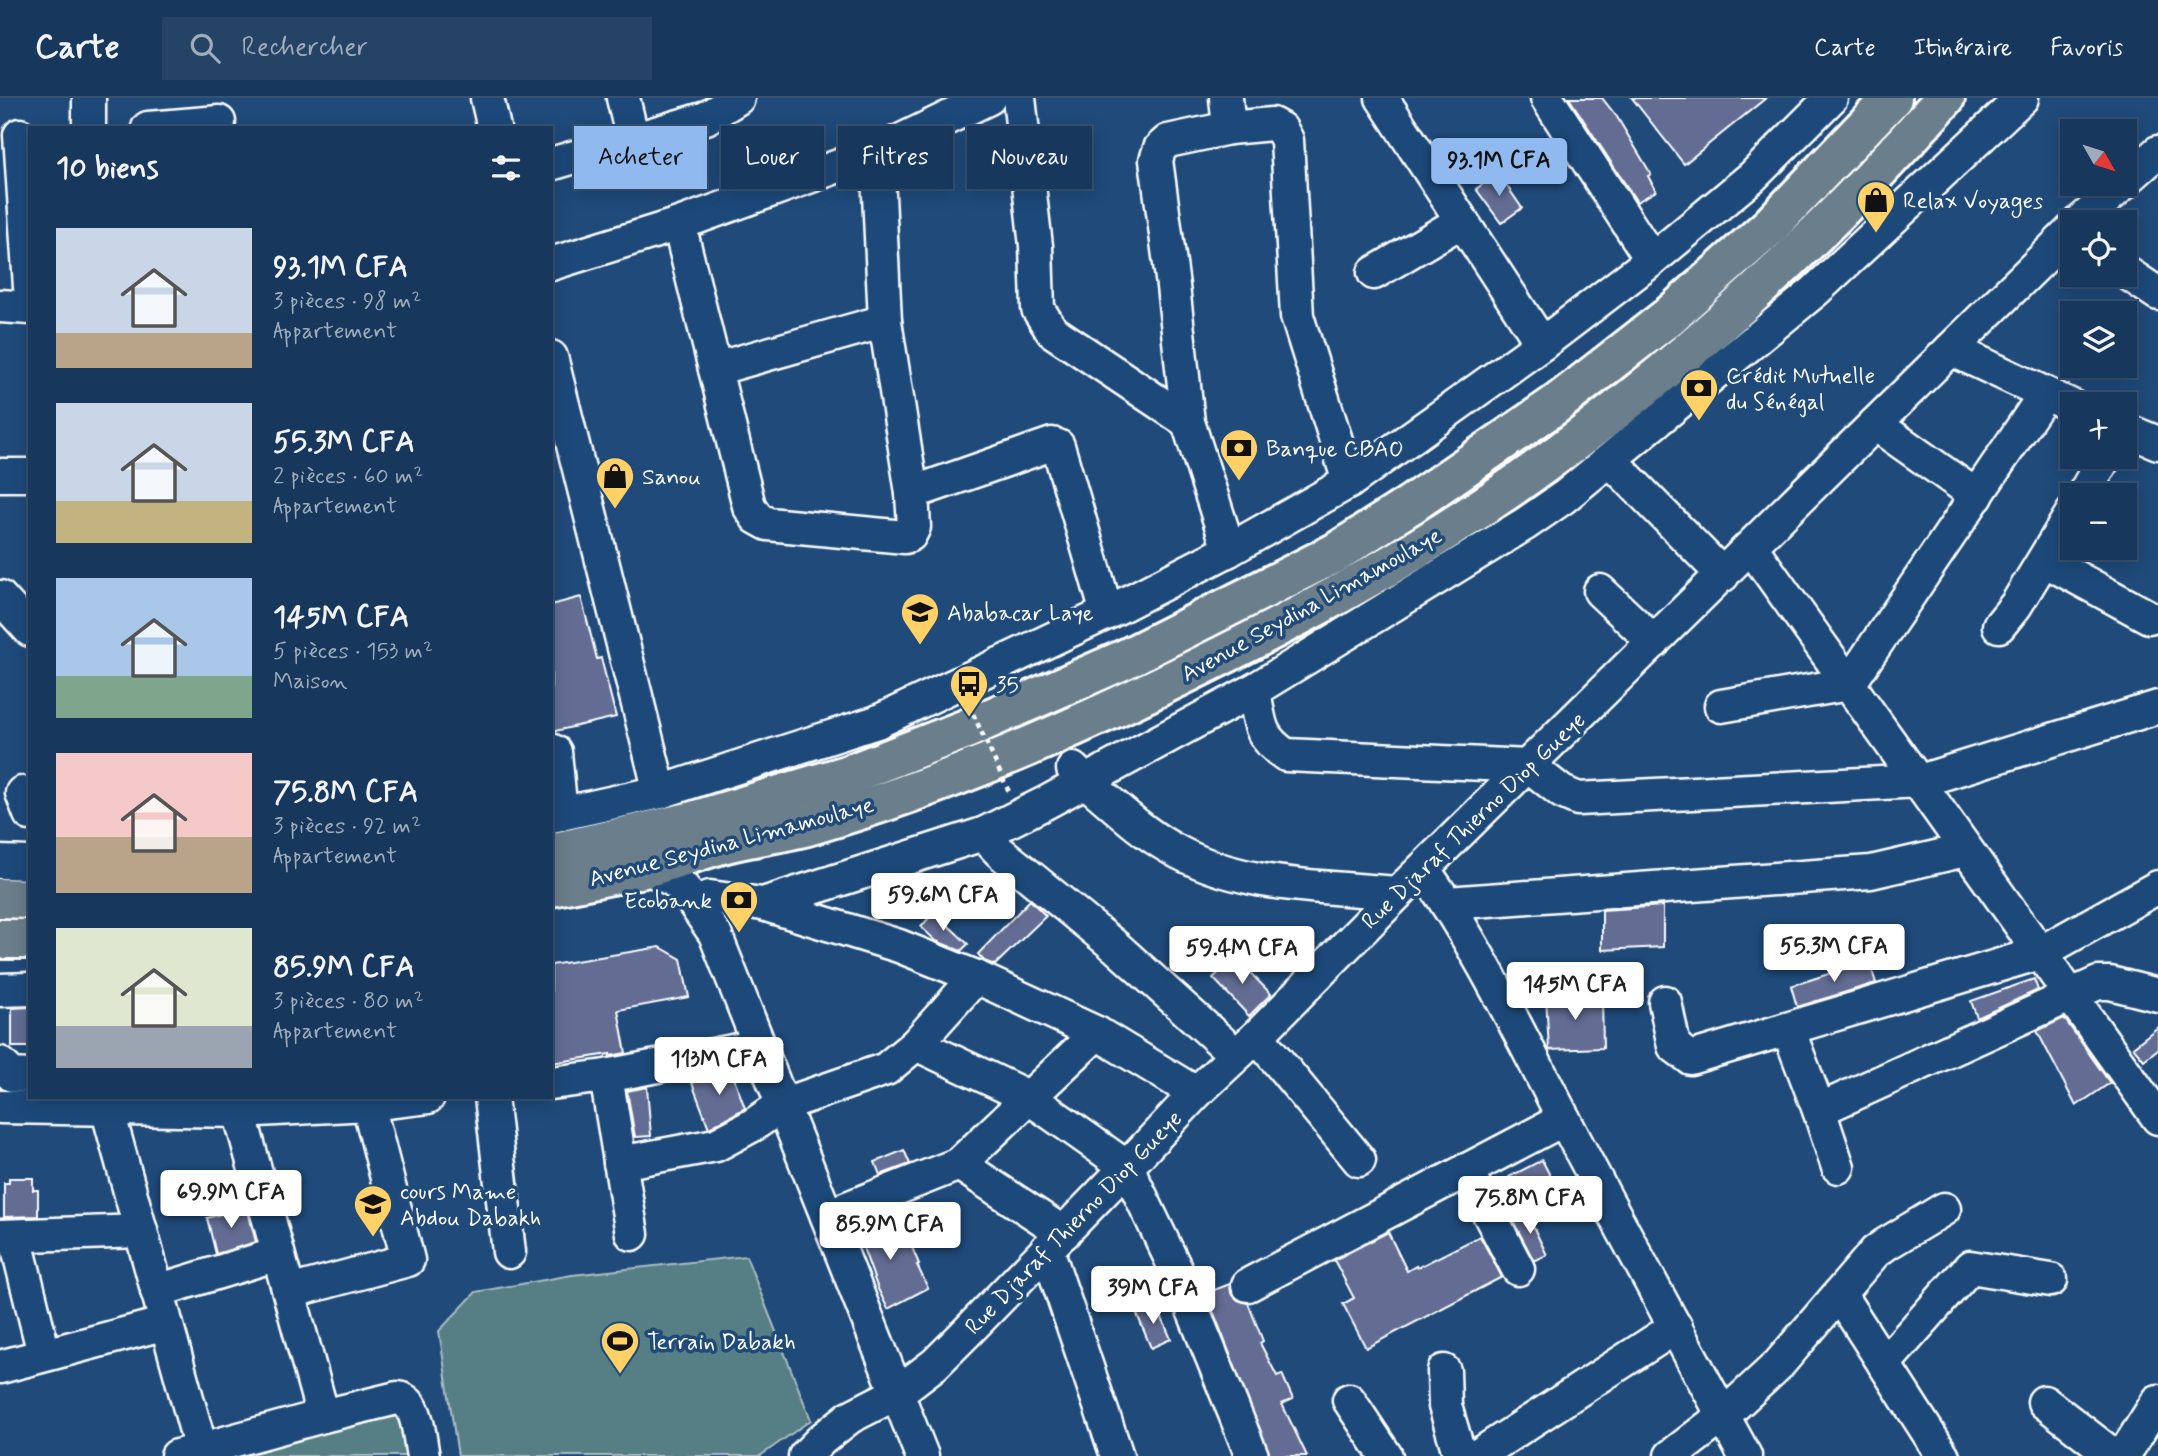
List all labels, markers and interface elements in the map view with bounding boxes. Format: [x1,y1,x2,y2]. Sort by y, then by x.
search box [162,17,652,80]
text: Carte [35,26,120,70]
icon: search [186,29,224,67]
text: Rechercher [242,31,368,65]
text: Carte [1814,33,1876,64]
text: Itinéraire [1914,33,2012,64]
text: Favoris [2050,33,2123,64]
north arrow [2060,119,2137,196]
map controls [2060,119,2137,560]
chip: Acheter [574,126,707,189]
chip: Louer [721,126,824,189]
chip: Filtres [838,126,953,189]
chip: Nouveau [967,126,1092,189]
pin: 93.1M CFA [1419,139,1579,198]
text: 93.1M CFA [1447,146,1551,176]
text: 10 biens [56,149,158,188]
icon: filters [487,149,525,187]
shop icon: Relax Voyages [1855,179,1897,234]
place label: Relax Voyages [1903,187,2043,219]
button: locate [2060,210,2137,287]
text: 93.1M CFA [273,248,408,287]
icon: home [112,256,196,340]
text: 3 pièces · 98 m² [273,287,422,317]
button: layers [2060,301,2137,378]
text: Appartement [273,317,397,347]
place label: Crédit Mutuelle du Sénégal [1726,362,1875,418]
bank icon: Crédit Mutuelle du Sénégal [1678,367,1720,422]
button: + [2060,392,2137,469]
text: 55.3M CFA [273,423,415,462]
bank icon: Banque CBAO [1218,427,1260,482]
icon: home [112,431,196,515]
place label: Banque CBAO [1266,435,1404,465]
shop icon: Sanou [594,455,636,510]
text: 2 pièces · 60 m² [273,462,423,492]
place label: Sanou [642,463,701,493]
button: − [2060,483,2137,560]
text: Appartement [273,492,397,522]
street label: Avenue Seydina Limamoulaye [1176,521,1448,690]
school or university icon: Ababacar Laye [899,591,941,646]
text: 145M CFA [273,598,409,637]
place label: Ababacar Laye [947,599,1094,629]
icon: home [112,606,196,690]
text: 5 pièces · 153 m² [273,637,433,667]
bus stop icon: 35 [948,663,990,718]
text: Maison [273,667,348,697]
place label: 35 [996,671,1019,701]
street label: Rue Djaraf Thierno Diop Gueye [1356,706,1593,937]
text: 75.8M CFA [273,773,418,812]
icon: home [112,781,196,865]
street label: Avenue Seydina Limamoulaye [586,790,877,895]
text: 3 pièces · 92 m² [273,812,421,842]
text: Appartement [273,842,397,872]
pin: 59.6M CFA [863,874,1023,933]
bank icon: Ecobank [718,879,760,934]
text: 59.6M CFA [887,881,999,911]
place label: Ecobank [624,887,712,917]
pin: 55.3M CFA [1754,924,1914,984]
pin: 59.4M CFA [1162,926,1322,986]
text: 55.3M CFA [1780,932,1888,962]
text: 59.4M CFA [1185,934,1299,964]
text: 85.9M CFA [273,948,415,987]
icon: home [112,956,196,1040]
pin: 145M CFA [1503,962,1647,1022]
text: 145M CFA [1523,970,1627,1000]
text: 3 pièces · 80 m² [273,987,424,1017]
text: Appartement [273,1017,397,1047]
pin: 113M CFA [647,1038,791,1097]
text: 113M CFA [670,1045,768,1075]
street label: Rue Djaraf Thierno Diop Gueye [959,1105,1190,1342]
pin: 69.9M CFA [151,1170,311,1230]
pin: 75.8M CFA [1450,1176,1610,1236]
text: 69.9M CFA [176,1178,286,1208]
place label: cours Mame Abdou Dabakh [400,1178,541,1234]
school or university icon: cours Mame Abdou Dabakh [352,1183,394,1238]
text: 75.8M CFA [1474,1184,1586,1214]
pin: 85.9M CFA [810,1202,970,1262]
text: 85.9M CFA [836,1210,944,1240]
pin: 39M CFA [1088,1266,1218,1326]
text: 39M CFA [1107,1274,1199,1304]
sports icon: Terrain Dabakh [599,1320,641,1375]
place label: Terrain Dabakh [647,1328,796,1358]

